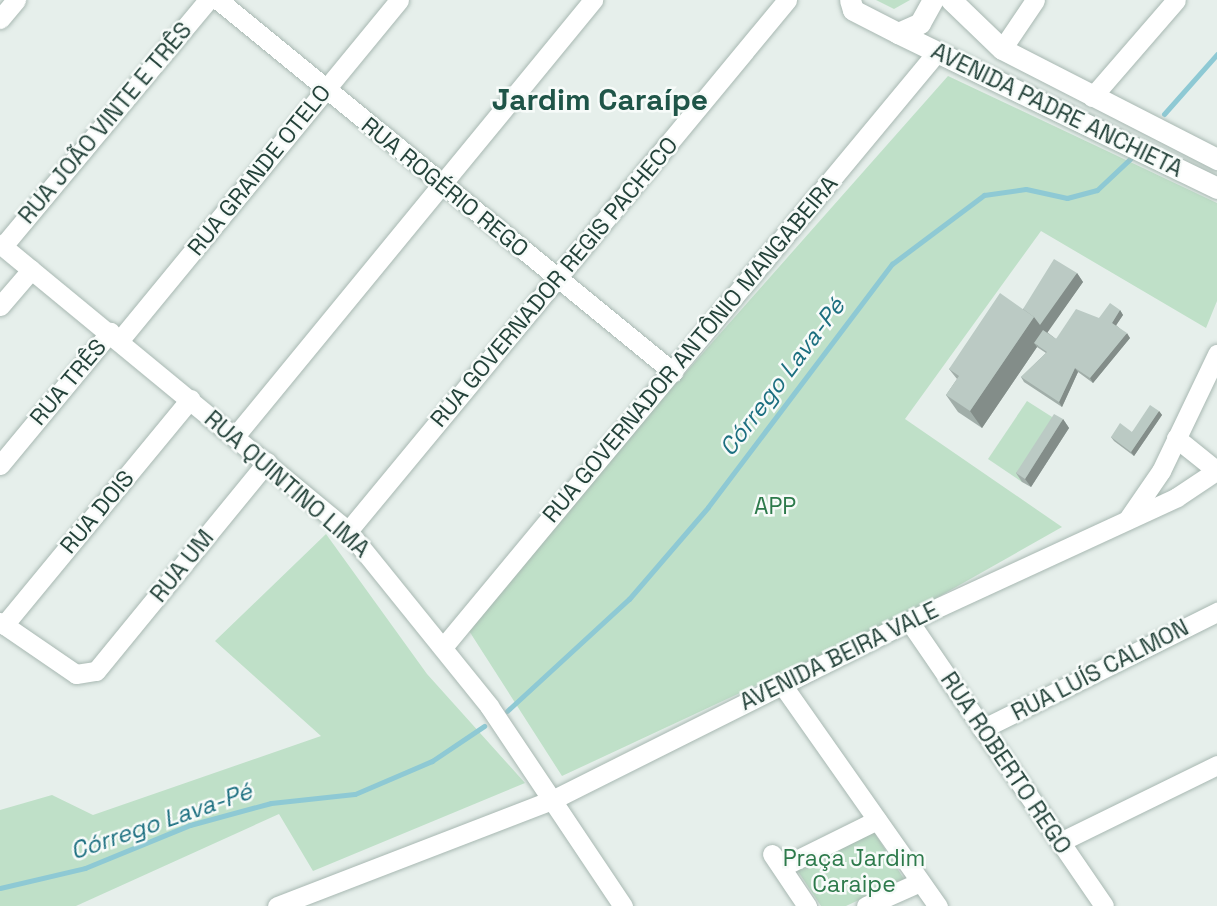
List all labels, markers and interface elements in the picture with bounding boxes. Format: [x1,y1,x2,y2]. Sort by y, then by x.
street label: RUA JOÃO VINTE E TRÊS [12,16,198,230]
street label: AVENIDA PADRE ANCHIETA [927,37,1187,183]
street label: RUA GRANDE OTELO [182,79,336,261]
district label: Jardim Caraípe [492,82,708,118]
street label: RUA ROGÉRIO REGO [356,111,534,263]
street label: RUA GOVERNADOR REGIS PACHECO [424,131,684,433]
street label: RUA GOVERNADOR ANTÔNIO MANGABEIRA [536,170,844,528]
water label: Córrego Lava-Pé [713,292,851,462]
street label: RUA TRÊS [24,333,112,431]
street label: RUA QUINTINO LIMA [199,405,375,563]
street label: RUA DOIS [54,465,140,559]
park label: APP [754,492,796,520]
street label: RUA UM [144,524,220,608]
street label: AVENIDA BEIRA VALE [735,596,943,716]
street label: RUA LUÍS CALMON [1007,613,1193,727]
street label: RUA ROBERTO REGO [935,667,1077,859]
water label: Córrego Lava-Pé [66,776,256,866]
park label: Praça Jardim Caraipe [783,844,925,898]

